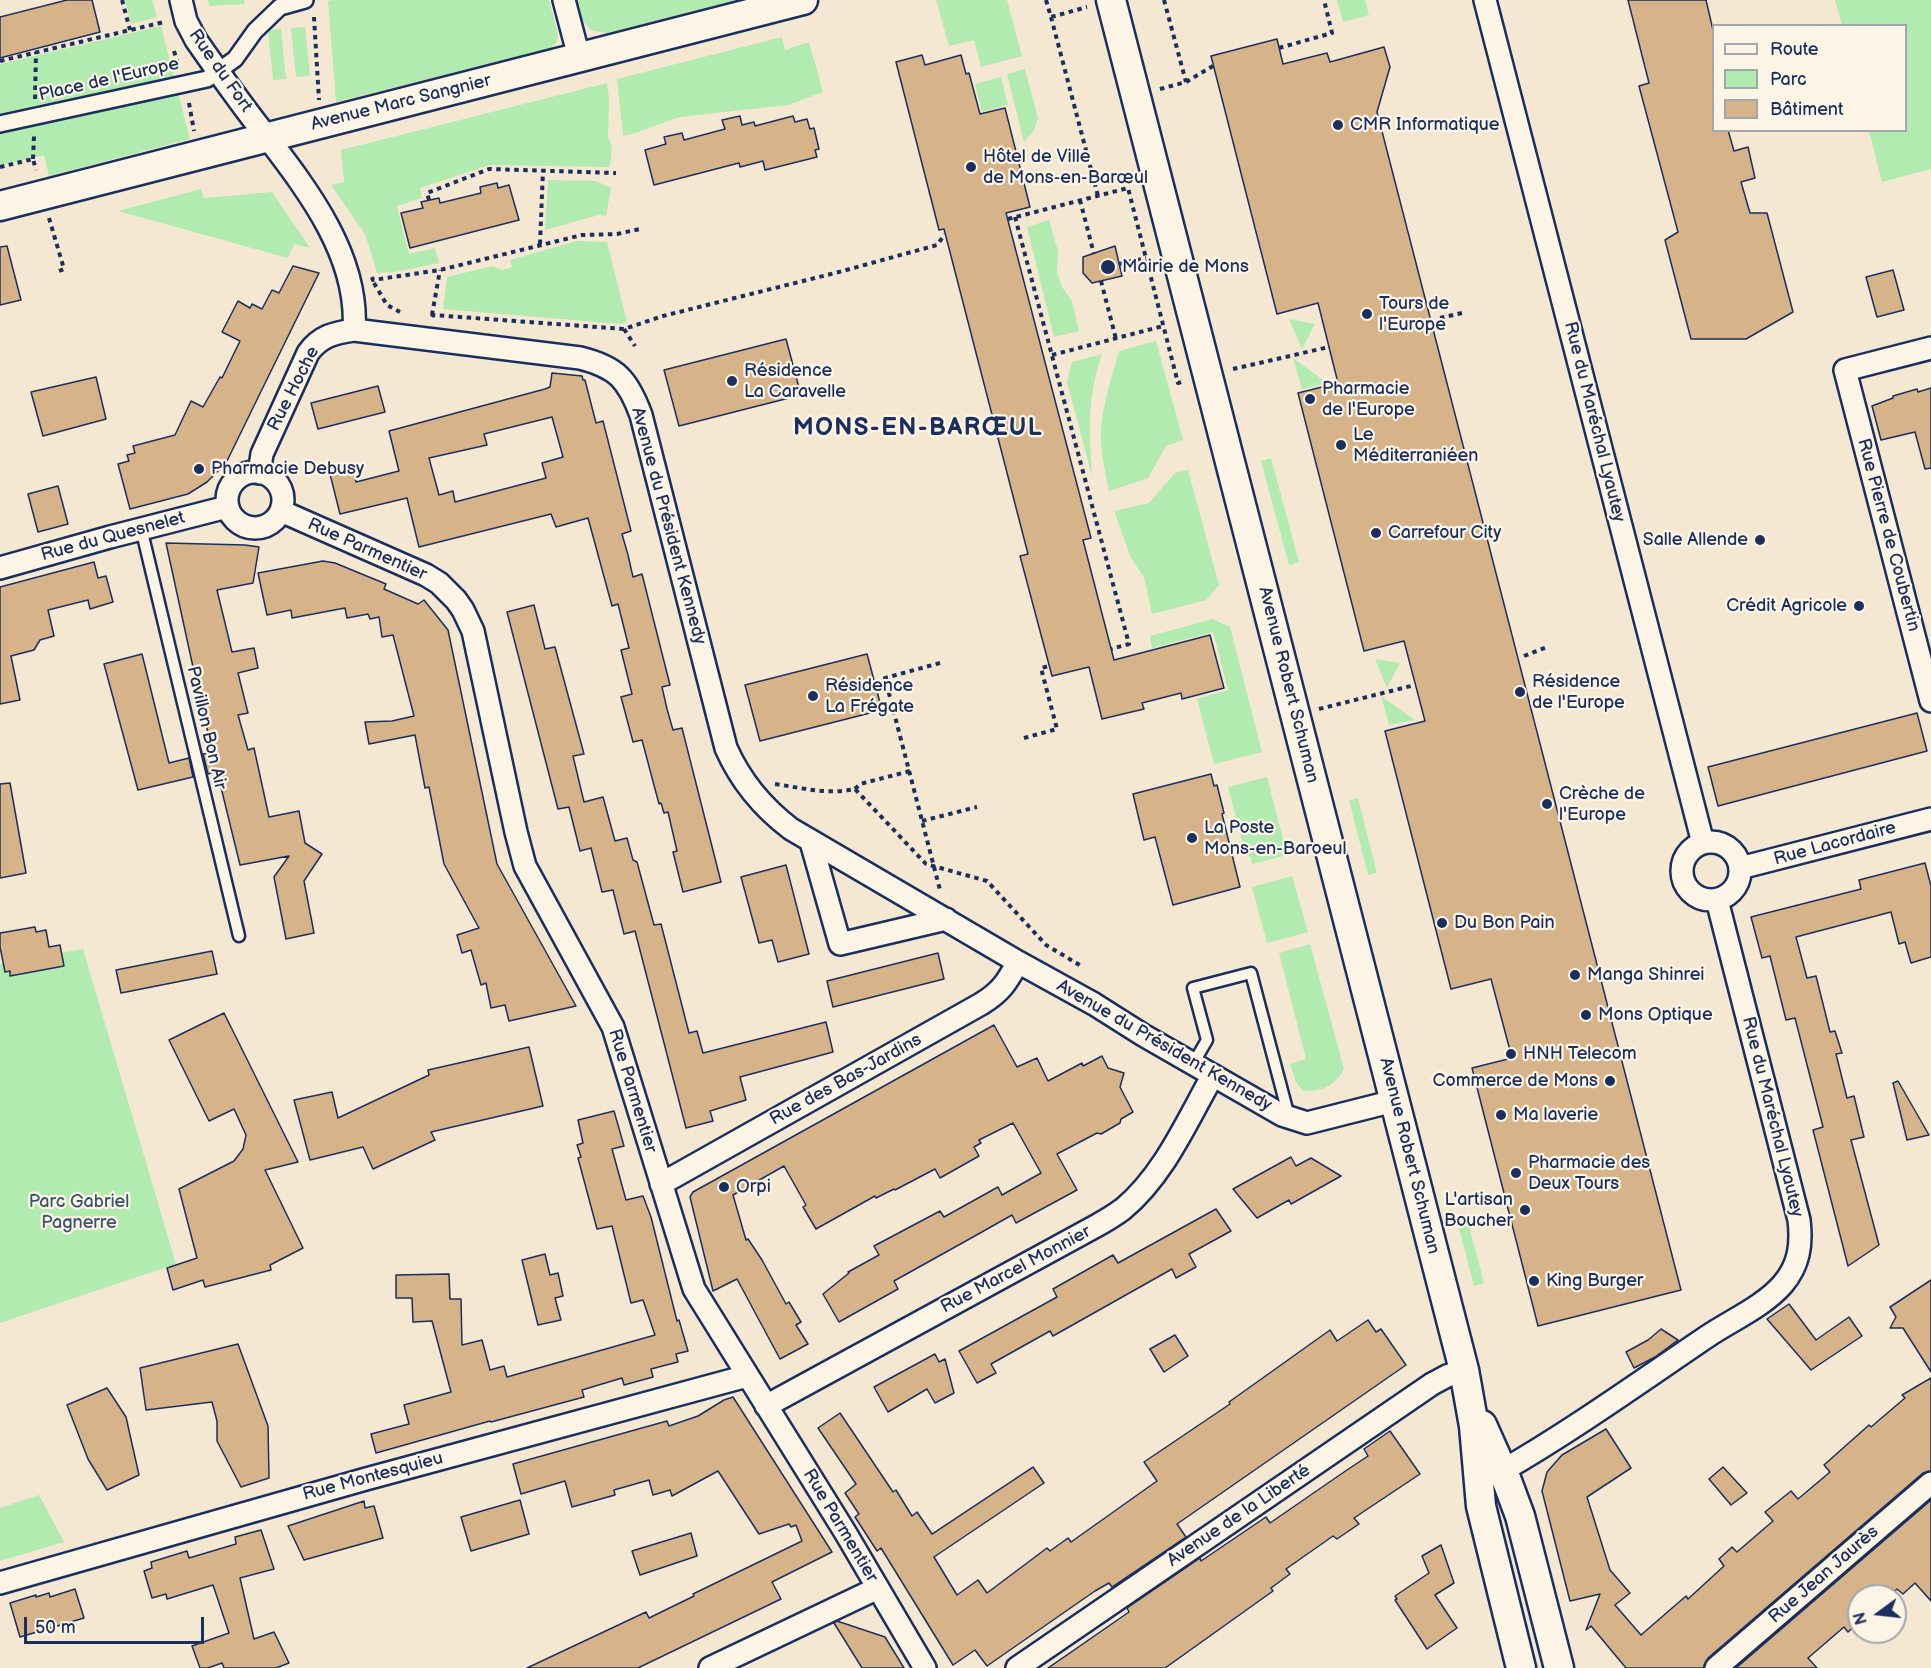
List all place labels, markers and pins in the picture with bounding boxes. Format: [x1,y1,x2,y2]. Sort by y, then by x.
place label: CMR Informatique [1350,114,1500,136]
marker: CMR Informatique [1331,118,1345,132]
place label: Hôtel de Ville de Mons-en-Barœul [983,146,1148,188]
marker: Hôtel de Ville de Mons-en-Barœul [964,160,978,174]
place label: Mairie de Mons [1122,256,1249,278]
marker: Mairie de Mons [1099,258,1117,276]
place label: Tours de l'Europe [1379,293,1449,336]
marker: Tours de l'Europe [1360,307,1374,321]
place label: Résidence La Caravelle [744,360,846,403]
marker: Résidence La Caravelle [725,374,739,388]
place label: Pharmacie de l'Europe [1322,378,1415,420]
marker: Pharmacie de l'Europe [1303,392,1317,406]
place label: Le Méditerraniéen [1353,424,1478,466]
marker: Le Méditerraniéen [1334,438,1348,452]
place label: Pharmacie Debusy [211,458,364,480]
marker: Pharmacie Debusy [192,462,206,476]
place label: Carrefour City [1388,522,1501,544]
marker: Carrefour City [1369,526,1383,540]
place label: Salle Allende [1643,529,1748,551]
marker: Salle Allende [1753,533,1767,547]
place label: Crédit Agricole [1726,595,1847,617]
marker: Crédit Agricole [1852,599,1866,613]
place label: Résidence de l'Europe [1532,671,1625,714]
place label: Résidence La Frégate [825,675,914,718]
marker: Résidence de l'Europe [1513,685,1527,699]
marker: Résidence La Frégate [806,689,820,703]
place label: Crèche de l'Europe [1559,783,1645,826]
marker: Crèche de l'Europe [1540,797,1554,811]
place label: La Poste Mons-en-Baroeul [1204,817,1346,860]
marker: La Poste Mons-en-Baroeul [1185,831,1199,845]
place label: Du Bon Pain [1454,912,1555,934]
marker: Du Bon Pain [1435,916,1449,930]
place label: Manga Shinrei [1587,964,1705,986]
marker: Manga Shinrei [1568,968,1582,982]
place label: Mons Optique [1598,1004,1713,1026]
marker: Mons Optique [1579,1008,1593,1022]
place label: HNH Telecom [1523,1043,1637,1065]
marker: HNH Telecom [1504,1047,1518,1061]
place label: Commerce de Mons [1433,1070,1598,1092]
marker: Commerce de Mons [1603,1074,1617,1088]
place label: Ma laverie [1513,1104,1598,1126]
marker: Ma laverie [1494,1108,1508,1122]
place label: Pharmacie des Deux Tours [1528,1152,1650,1194]
marker: Pharmacie des Deux Tours [1509,1166,1523,1180]
place label: Orpi [736,1176,771,1198]
marker: Orpi [717,1180,731,1194]
place label: L'artisan Boucher [1444,1189,1513,1232]
marker: L'artisan Boucher [1518,1203,1532,1217]
place label: King Burger [1546,1270,1643,1292]
marker: King Burger [1527,1274,1541,1288]

